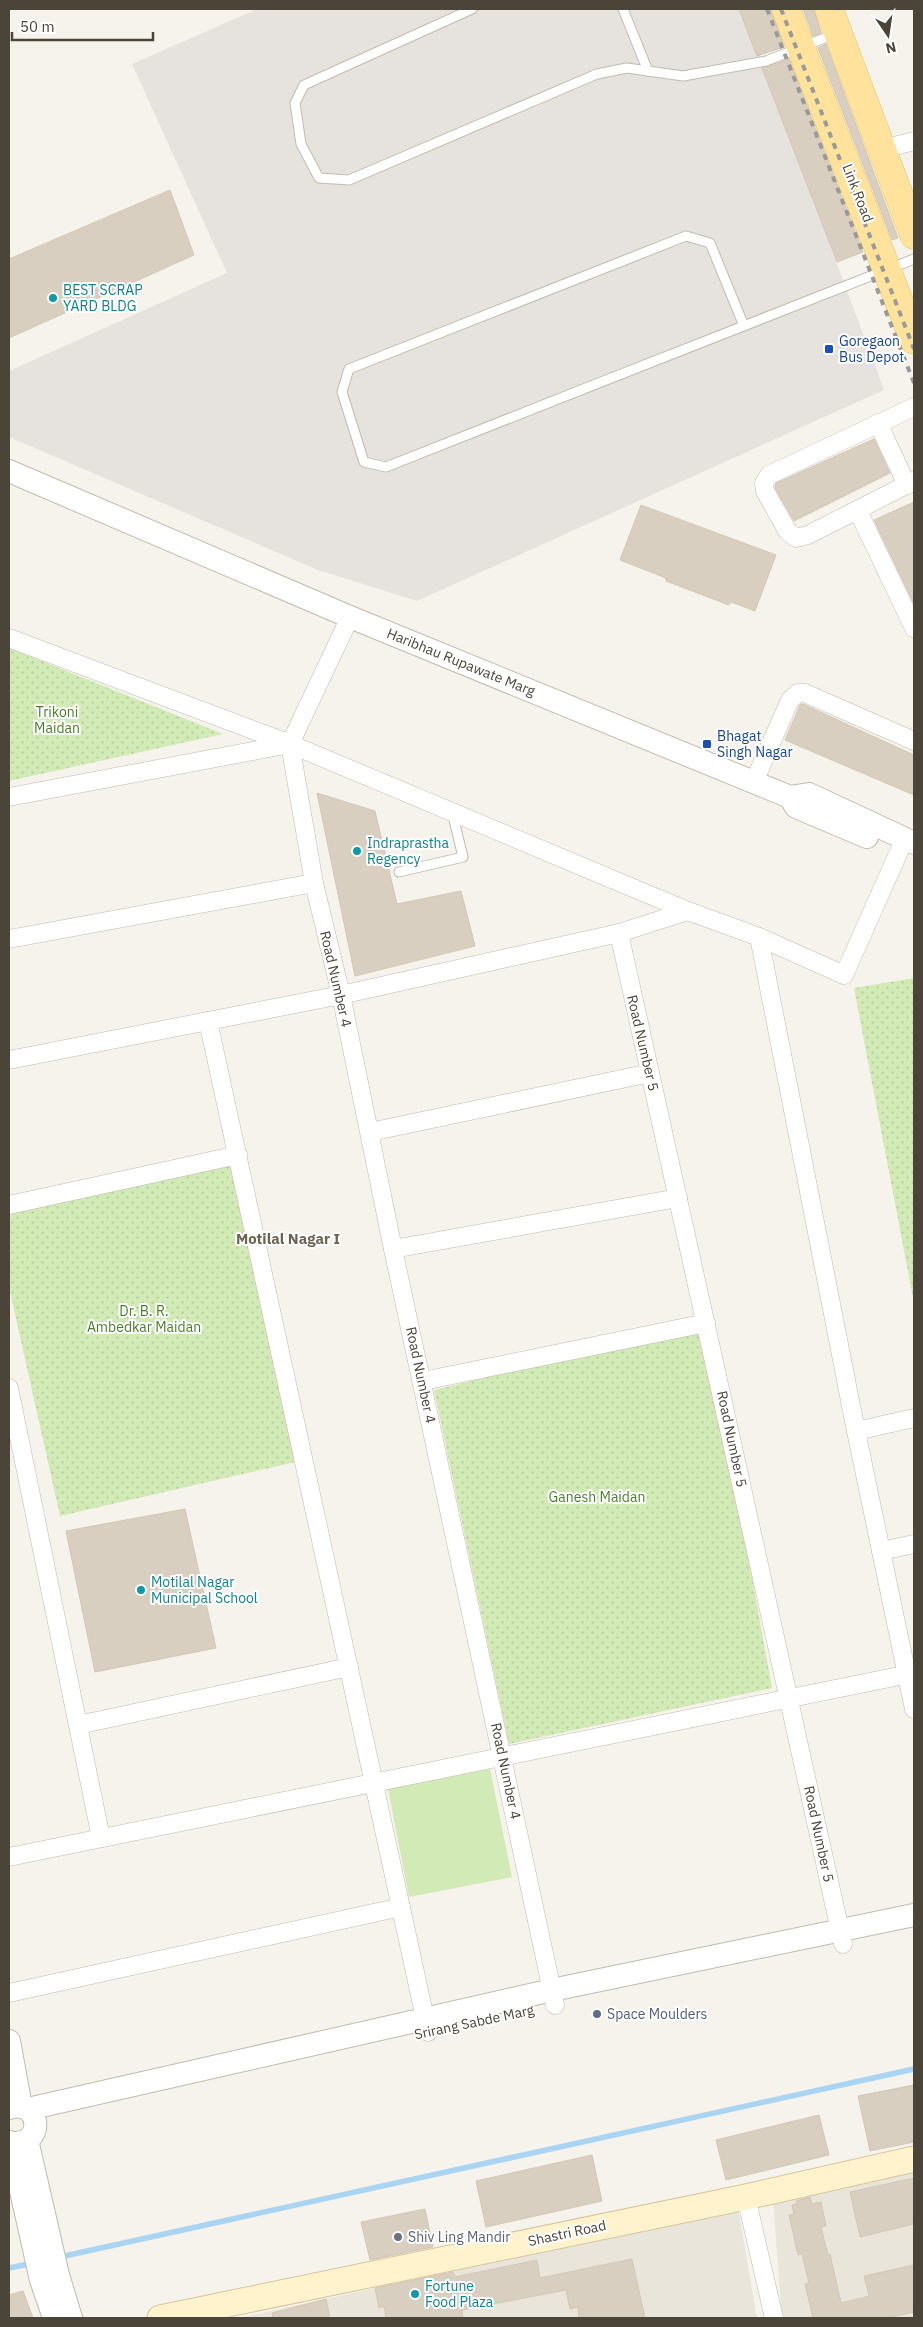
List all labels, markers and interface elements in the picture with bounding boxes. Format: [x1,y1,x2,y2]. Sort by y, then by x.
scale bar [12,10,154,42]
north arrow [863,10,913,60]
text: 50 m [20,17,55,36]
text: N [884,38,898,58]
street label: Link Road [839,161,877,225]
place label: BEST SCRAP YARD BLDG [63,281,143,315]
marker: BEST SCRAP YARD BLDG [47,292,59,304]
place label: Goregaon Bus Depot [839,332,904,366]
marker: Goregaon Bus Depot [823,343,835,355]
street label: Haribhau Rupawate Marg [384,624,538,700]
park label: Trikoni Maidan [34,703,80,737]
place label: Bhagat Singh Nagar [717,727,793,761]
marker: Bhagat Singh Nagar [701,738,713,750]
place label: Indraprastha Regency [367,834,449,868]
marker: Indraprastha Regency [351,845,363,857]
street label: Road Number 4 [316,929,356,1029]
street label: Road Number 5 [623,993,663,1093]
district label: Motilal Nagar I [236,1229,340,1248]
park label: Dr. B. R. Ambedkar Maidan [87,1302,201,1336]
street label: Road Number 4 [402,1325,440,1425]
street label: Road Number 5 [713,1389,751,1489]
park label: Ganesh Maidan [549,1488,645,1506]
place label: Motilal Nagar Municipal School [151,1573,258,1607]
marker: Motilal Nagar Municipal School [135,1584,147,1596]
street label: Road Number 4 [487,1721,525,1821]
street label: Road Number 5 [800,1784,838,1884]
street label: Srirang Sabde Marg [413,2000,536,2043]
place label: Space Moulders [607,2005,708,2023]
marker: Space Moulders [591,2008,603,2020]
street label: Shastri Road [526,2216,608,2250]
place label: Shiv Ling Mandir [408,2228,511,2246]
marker: Shiv Ling Mandir [392,2231,404,2243]
place label: Fortune Food Plaza [425,2277,494,2311]
marker: Fortune Food Plaza [409,2288,421,2300]

